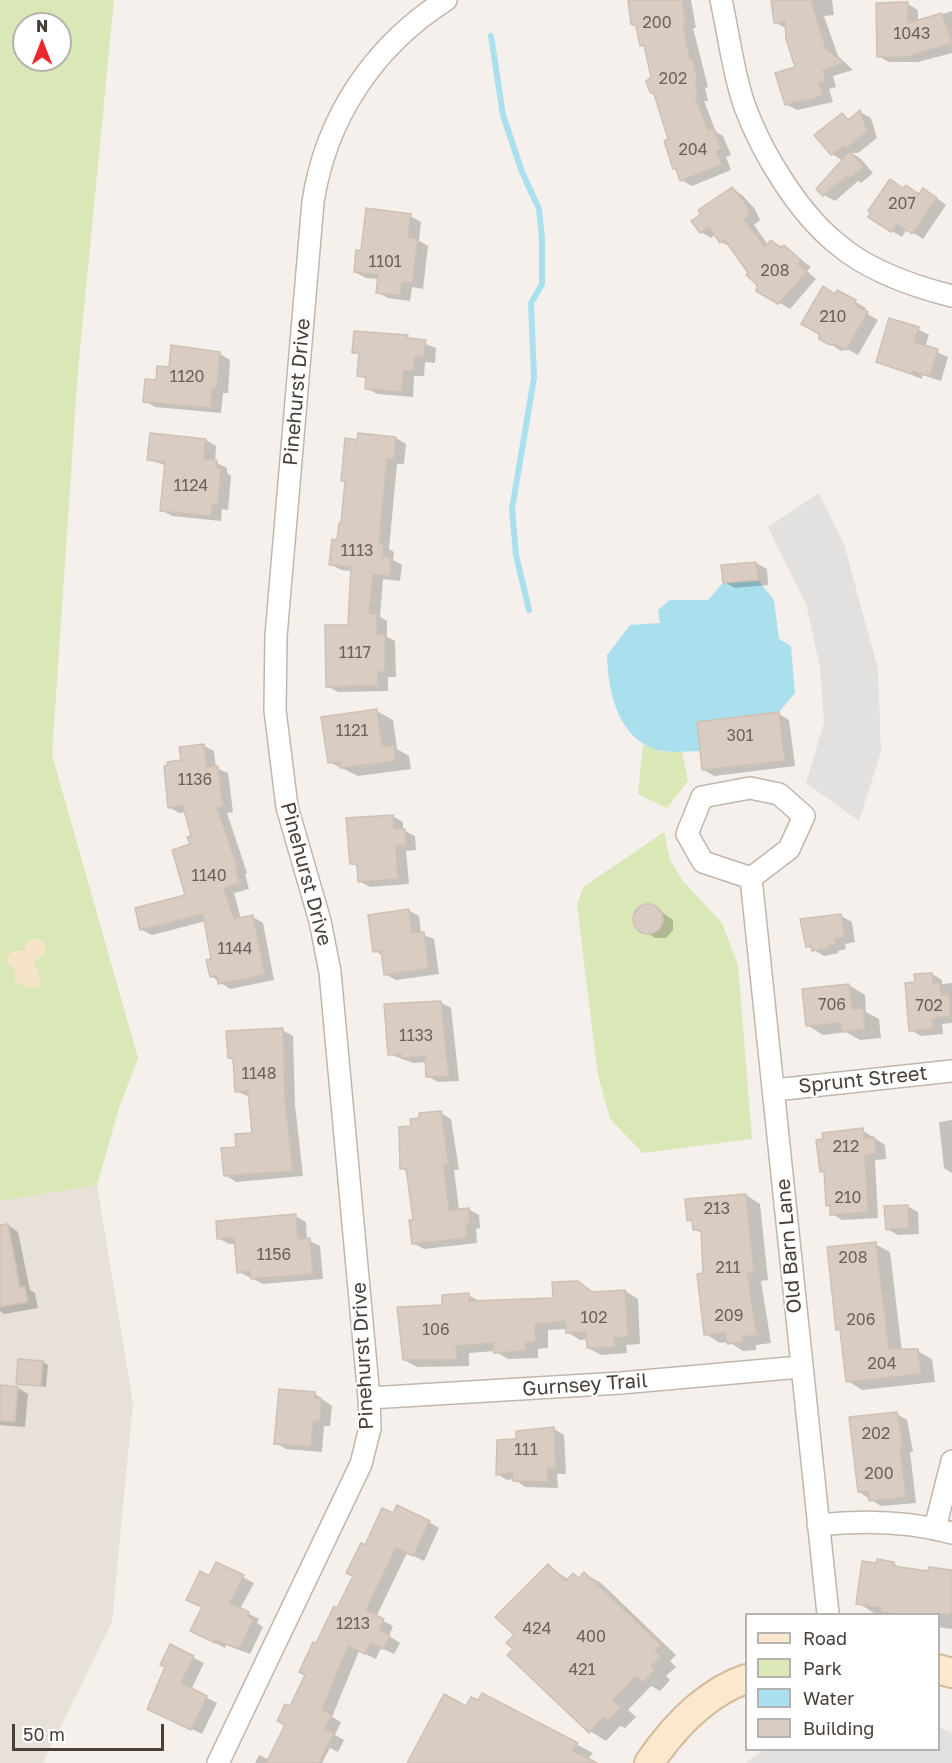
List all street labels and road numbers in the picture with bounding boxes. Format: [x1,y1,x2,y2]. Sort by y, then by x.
street label: Pinehurst Drive [279,317,315,467]
street label: Pinehurst Drive [275,800,337,948]
street label: Sprunt Street [797,1061,929,1099]
street label: Old Barn Lane [771,1178,807,1314]
street label: Pinehurst Drive [347,1282,379,1430]
street label: Gurnsey Trail [522,1369,648,1401]

